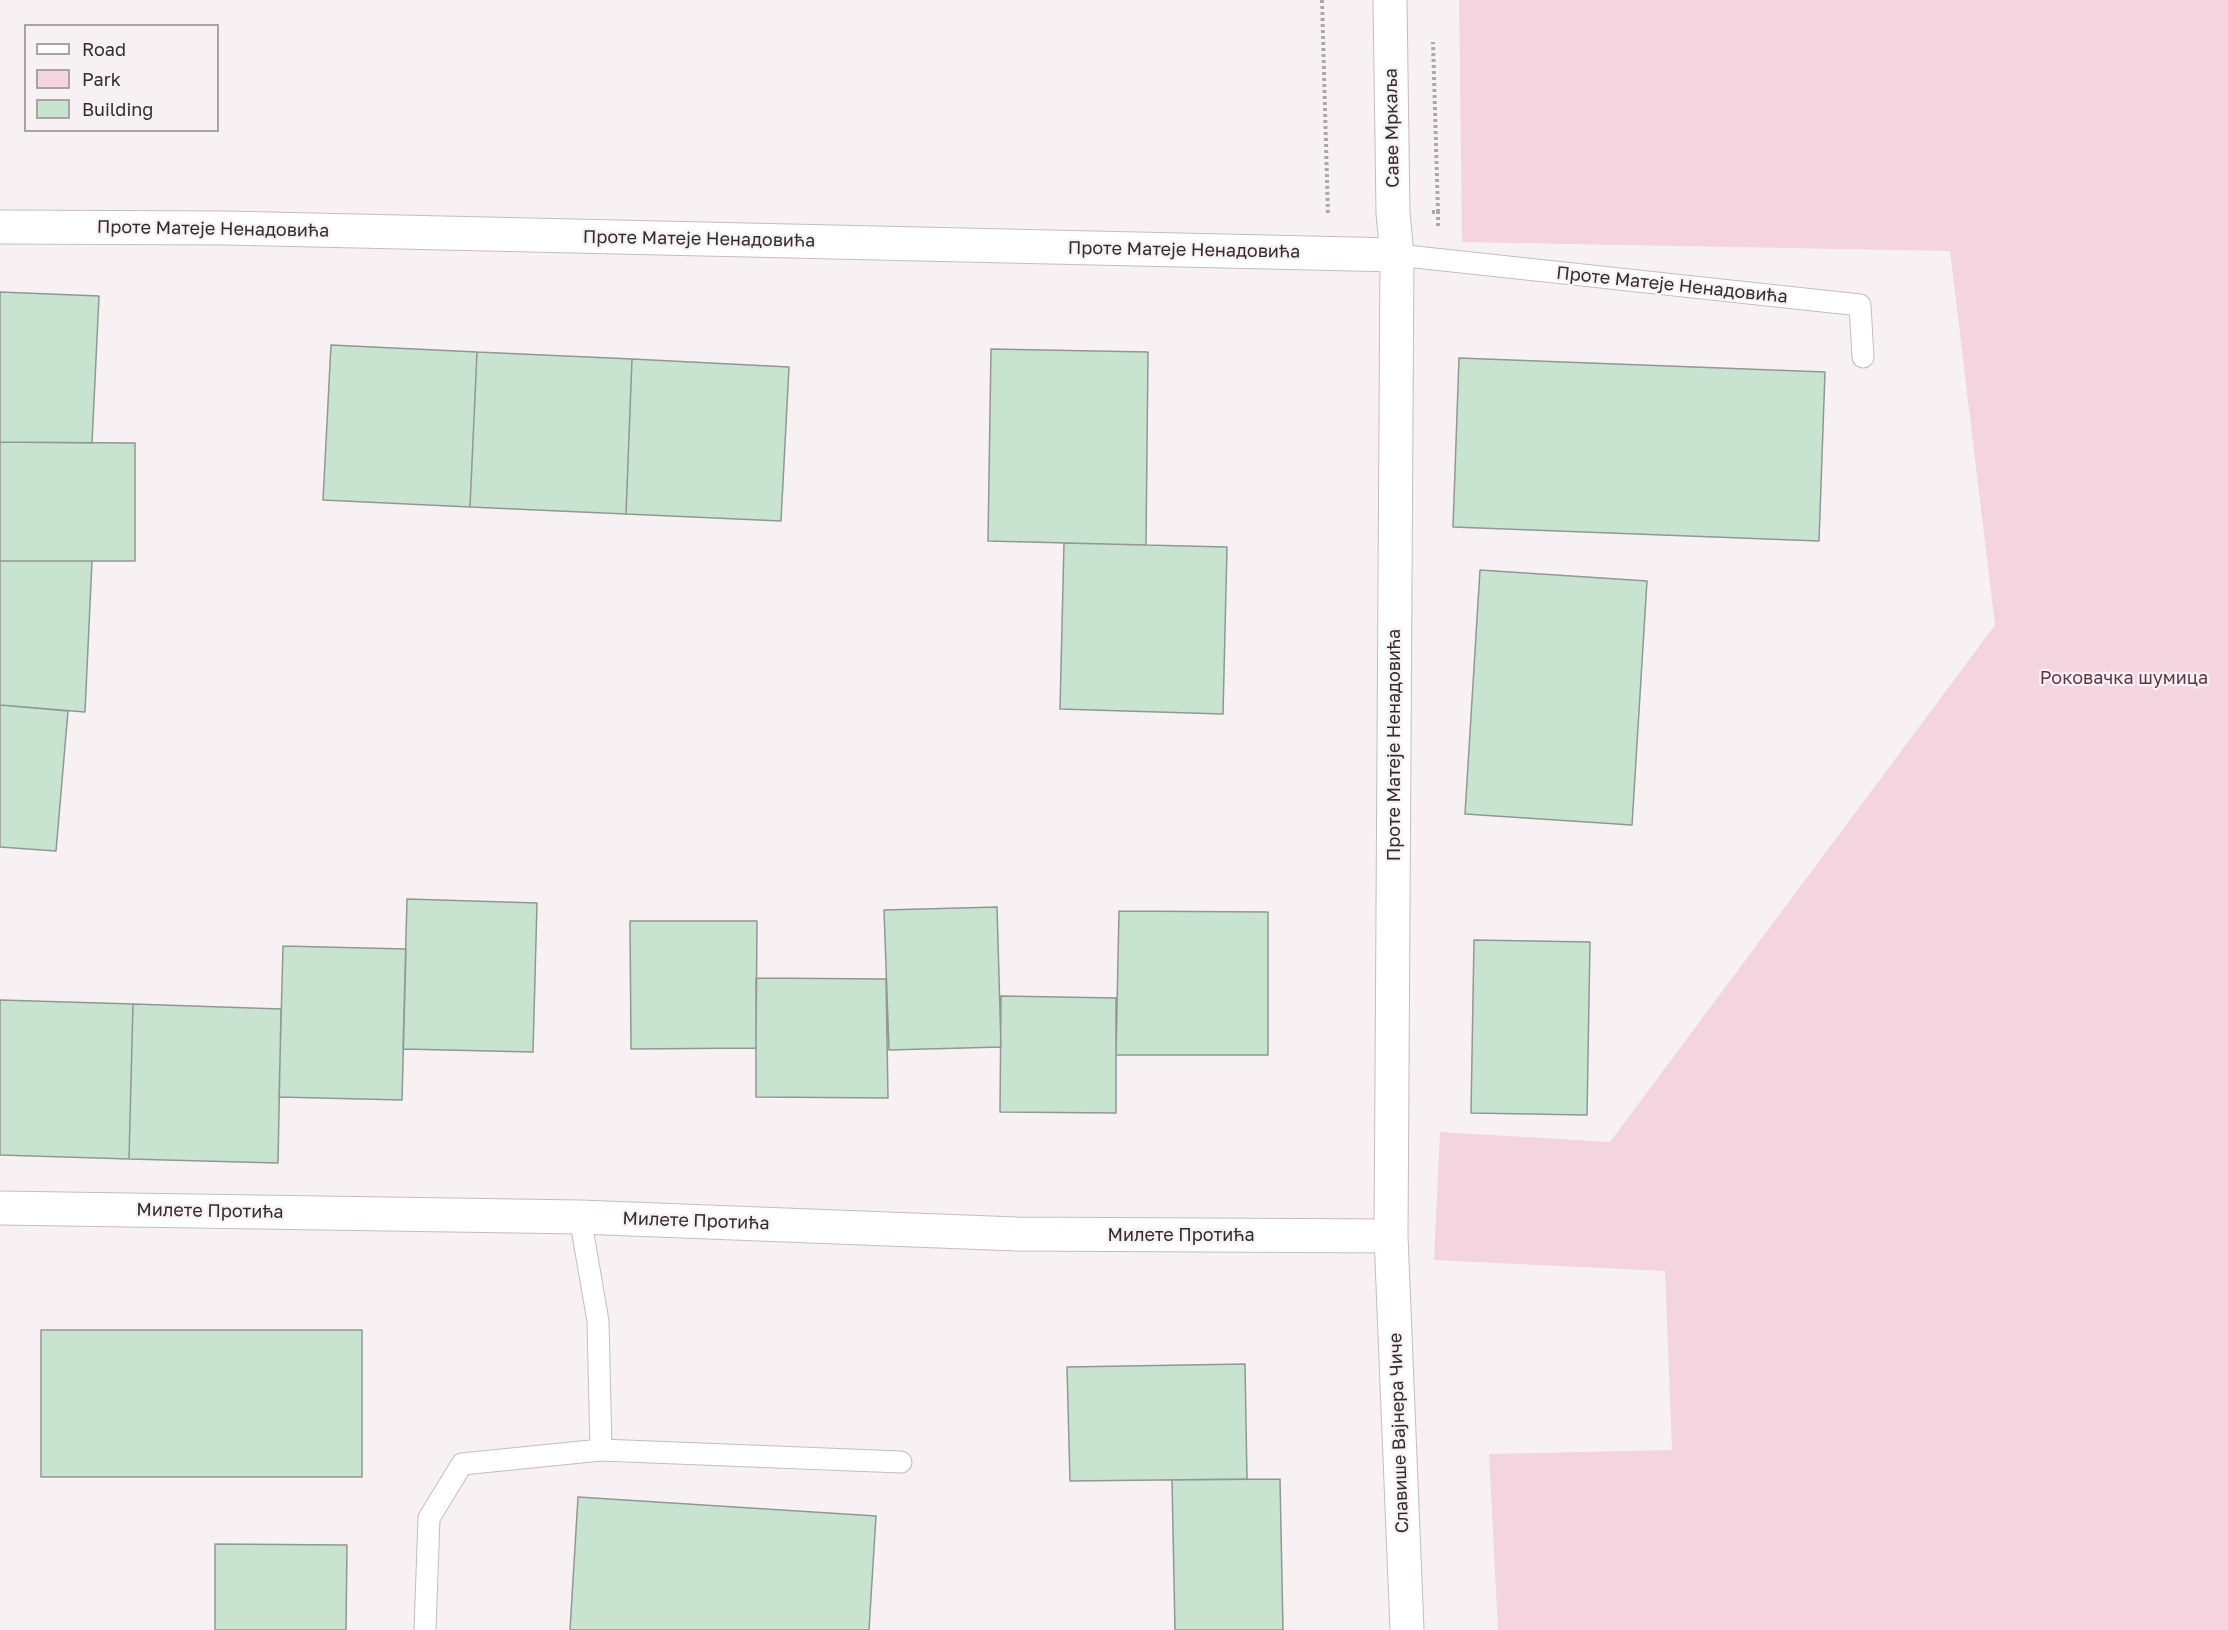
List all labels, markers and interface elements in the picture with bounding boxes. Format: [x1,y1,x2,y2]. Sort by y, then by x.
legend [24,24,219,132]
text: Road [82,38,126,60]
text: Park [82,68,121,90]
street label: Саве Мркаља [1380,68,1404,188]
text: Building [82,98,153,120]
street label: Проте Матеје Ненадовића [97,216,329,242]
street label: Проте Матеје Ненадовића [583,226,815,252]
street label: Проте Матеје Ненадовића [1068,237,1300,263]
street label: Проте Матеје Ненадовића [1555,262,1789,308]
street label: Проте Матеје Ненадовића [1383,629,1405,861]
park label: Роковачка шумица [2040,667,2208,689]
street label: Милете Протића [136,1199,284,1223]
street label: Милете Протића [622,1208,770,1234]
street label: Милете Протића [1107,1224,1255,1246]
street label: Славише Вајнера Чиче [1385,1332,1413,1534]

